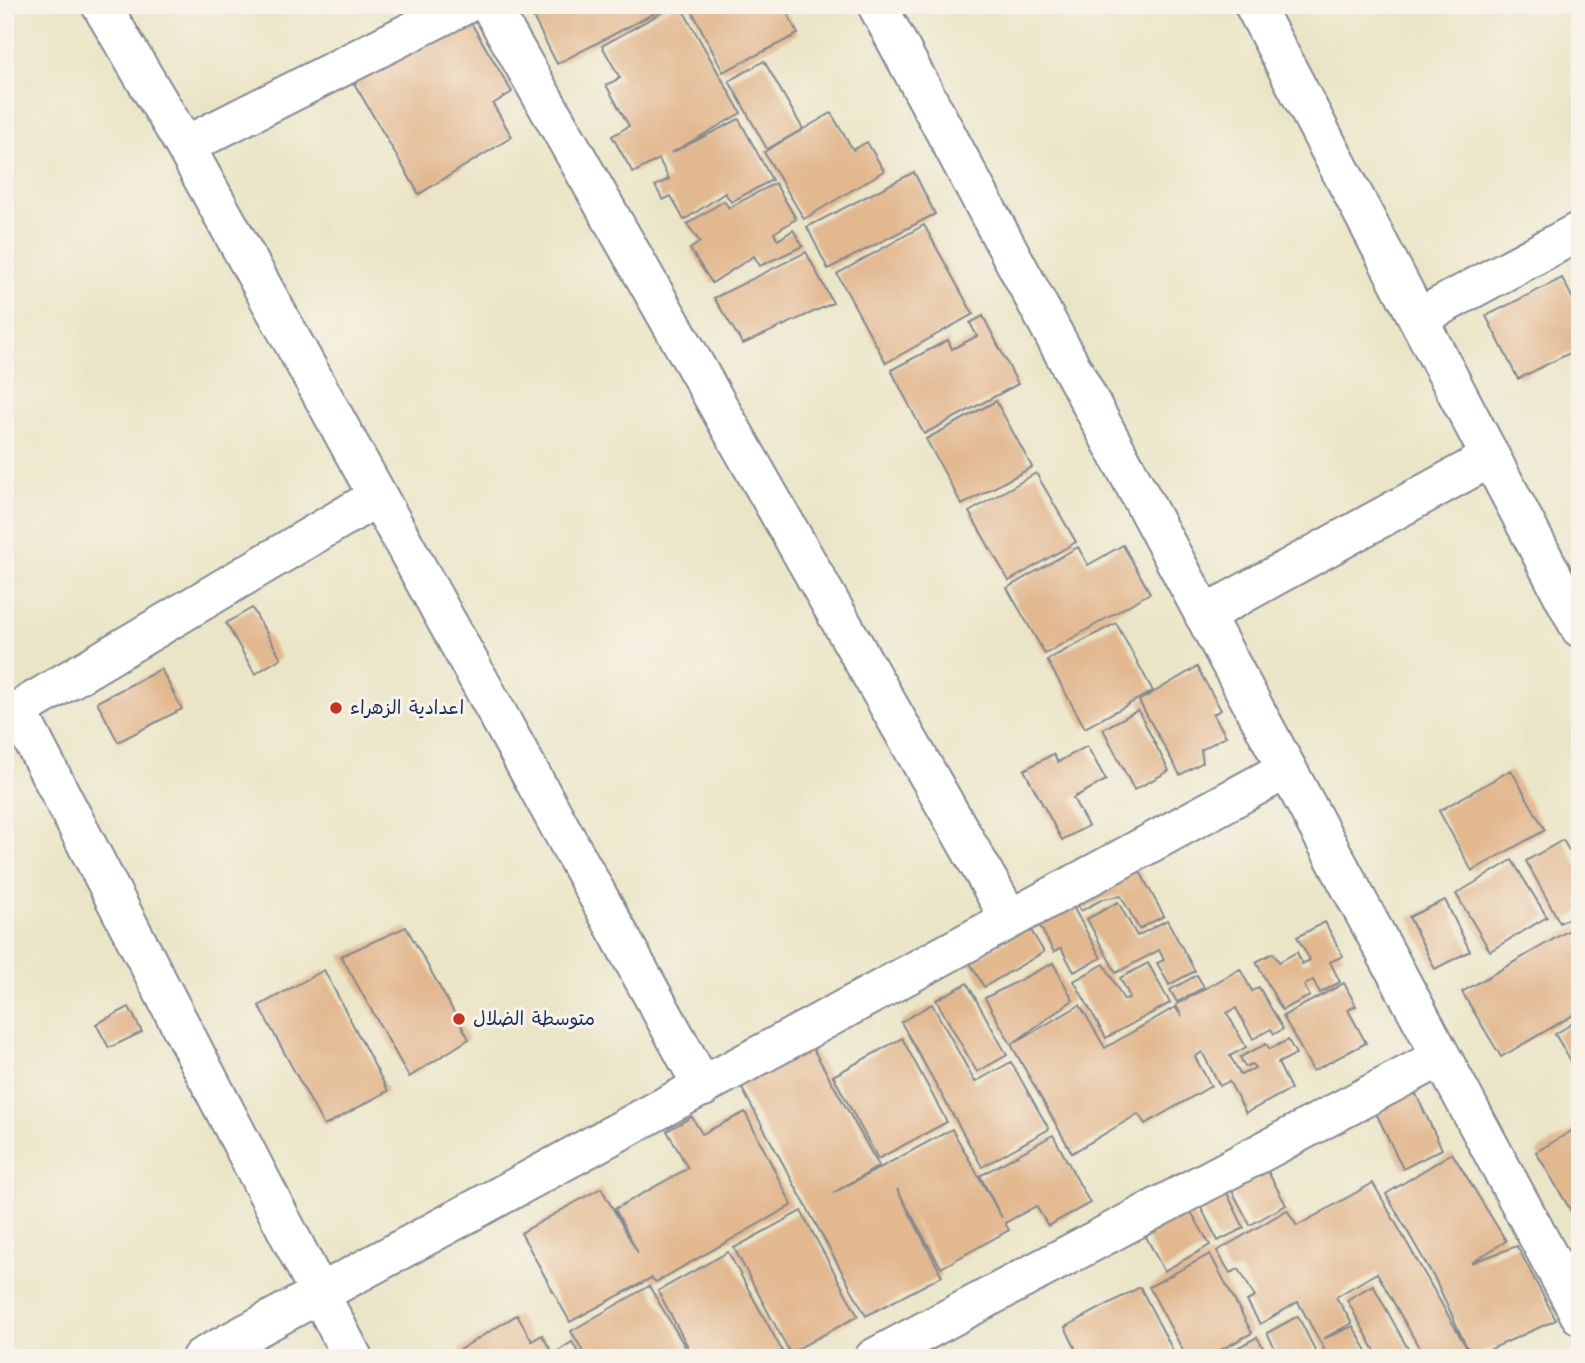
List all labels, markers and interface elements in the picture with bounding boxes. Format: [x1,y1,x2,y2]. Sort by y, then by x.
place label: اعدادية الزهراء [350,695,464,722]
marker: اعدادية الزهراء [328,700,344,716]
place label: متوسطة الضلال [473,1006,595,1033]
marker: متوسطة الضلال [451,1011,467,1027]

